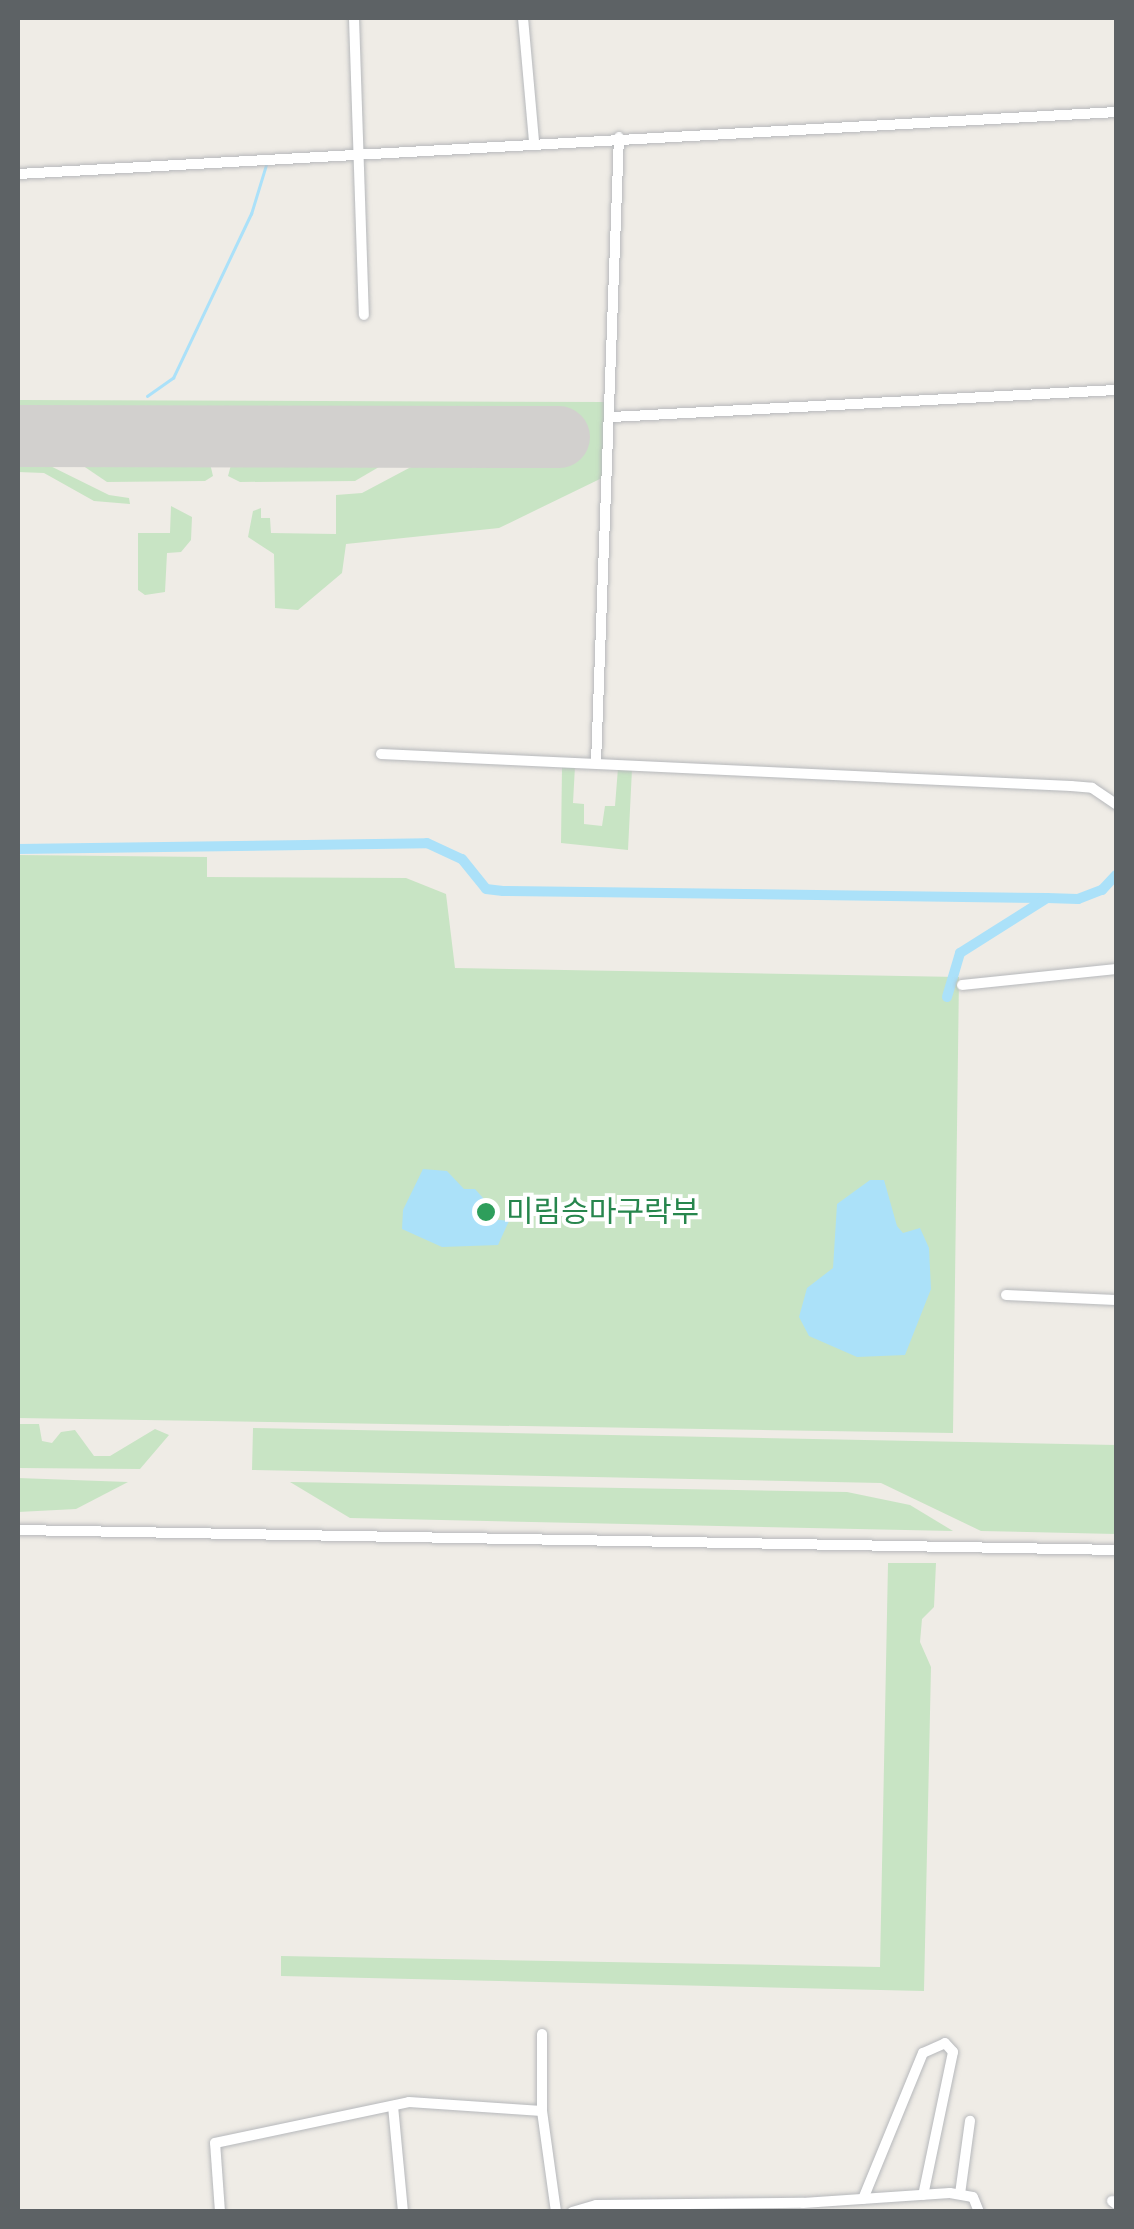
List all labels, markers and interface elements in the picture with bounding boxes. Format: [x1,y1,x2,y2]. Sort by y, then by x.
place label: 미림승마구락부 [506,1194,699,1230]
marker: 미림승마구락부 [475,1201,497,1223]

